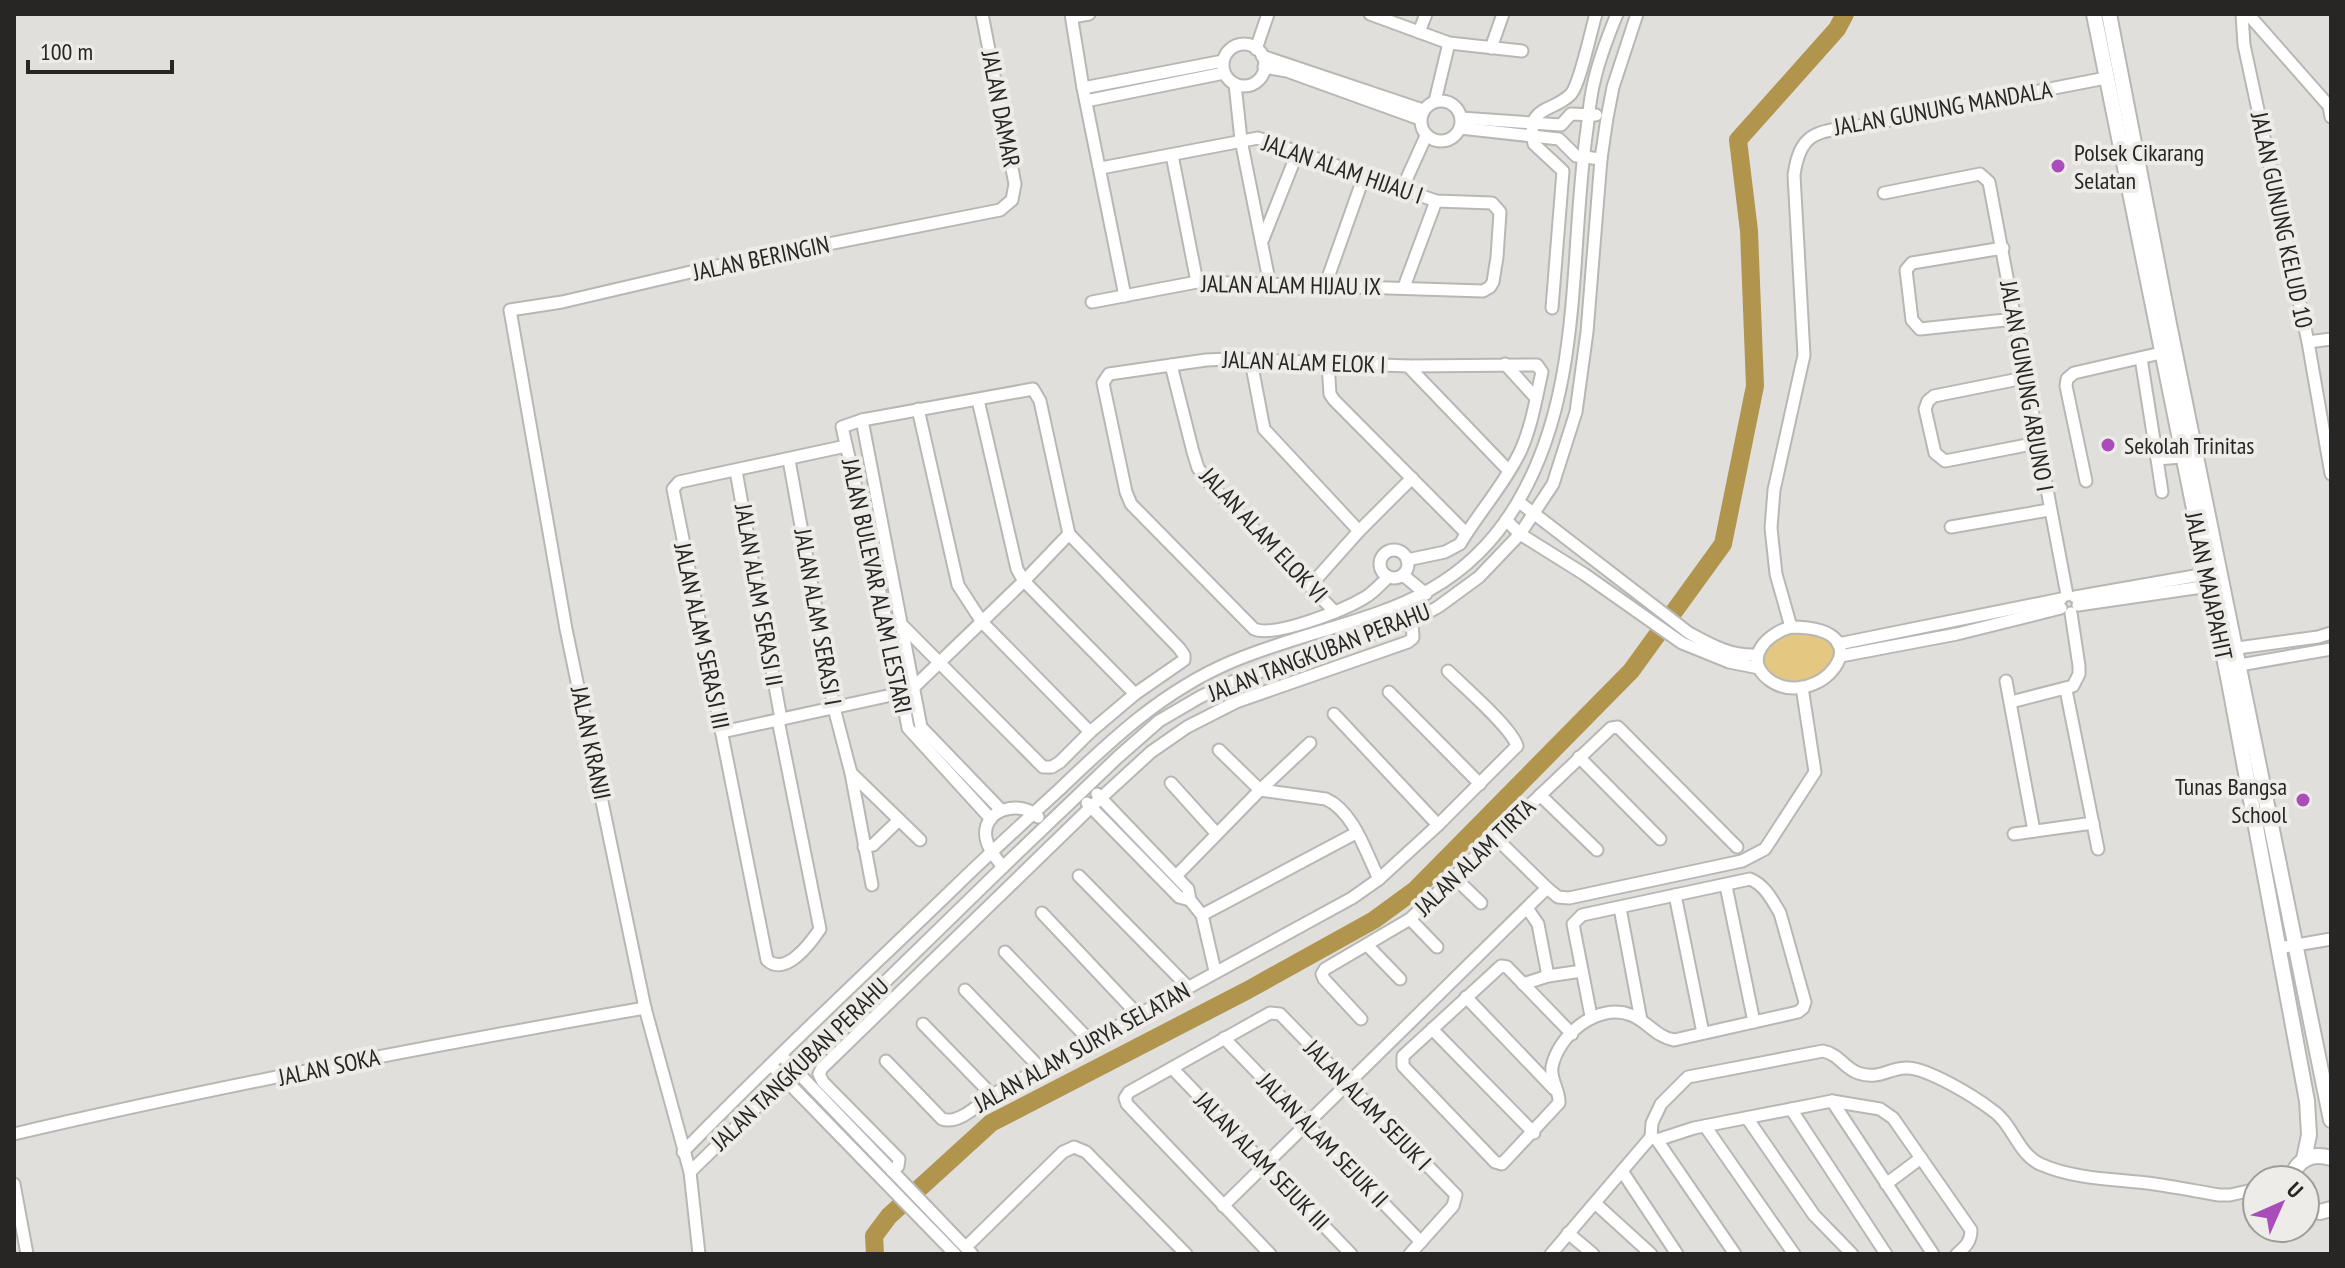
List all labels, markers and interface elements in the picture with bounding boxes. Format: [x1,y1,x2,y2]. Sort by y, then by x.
scale bar [28,24,172,74]
text: 100 m [40,36,93,67]
street label: JALAN DAMAR [974,47,1027,170]
street label: JALAN GUNUNG MANDALA [1831,73,2055,143]
street label: JALAN GUNUNG KELUD 10 [2244,108,2320,331]
street label: JALAN ALAM HIJAU I [1258,127,1427,211]
place label: Polsek Cikarang Selatan [2074,137,2204,196]
marker: Polsek Cikarang Selatan [2049,157,2067,175]
street label: JALAN BERINGIN [689,228,832,288]
street label: JALAN ALAM HIJAU IX [1200,268,1381,302]
street label: JALAN GUNUNG ARJUNO I [1993,277,2061,494]
street label: JALAN ALAM ELOK I [1221,344,1386,380]
place label: Sekolah Trinitas [2124,430,2254,461]
marker: Sekolah Trinitas [2099,436,2117,454]
street label: JALAN BULEVAR ALAM LESTARI [835,455,919,716]
street label: JALAN ALAM ELOK VI [1193,460,1335,609]
street label: JALAN ALAM SERASI II [728,501,790,688]
street label: JALAN MAJAPAHIT [2178,508,2240,663]
street label: JALAN ALAM SERASI I [787,525,849,708]
street label: JALAN ALAM SERASI III [667,539,737,732]
street label: JALAN TANGKUBAN PERAHU [1203,595,1434,709]
street label: JALAN KRANJI [564,683,618,802]
place label: Tunas Bangsa School [2175,771,2287,830]
street label: JALAN ALAM TIRTA [1407,791,1542,923]
marker: Tunas Bangsa School [2294,791,2312,809]
street label: JALAN TANGKUBAN PERAHU [704,971,895,1158]
street label: JALAN ALAM SURYA SELATAN [968,975,1195,1120]
street label: JALAN ALAM SEJUK I [1297,1032,1438,1177]
street label: JALAN SOKA [275,1041,383,1093]
street label: JALAN ALAM SEJUK II [1250,1065,1395,1214]
street label: JALAN ALAM SEJUK III [1187,1084,1336,1237]
north arrow [2241,1164,2321,1244]
text: U [2281,1176,2309,1204]

